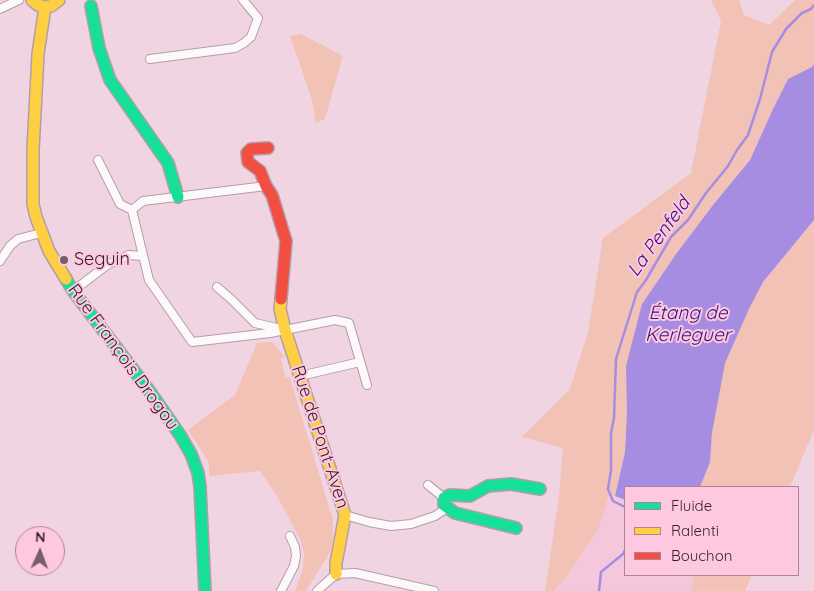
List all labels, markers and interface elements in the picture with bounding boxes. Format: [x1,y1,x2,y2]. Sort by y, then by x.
water label: La Penfeld [623,193,695,281]
place label: Seguin [74,249,130,271]
marker: Seguin [58,254,70,266]
street label: Rue François Drogou [63,280,183,434]
water label: Étang de Kerleguer [645,302,731,346]
street label: Rue de Pont-Aven [287,363,353,511]
legend [624,486,799,576]
text: Fluide [671,496,712,515]
text: Ralenti [671,521,719,540]
north arrow [15,526,65,576]
text: N [35,528,46,546]
text: Bouchon [671,546,732,565]

